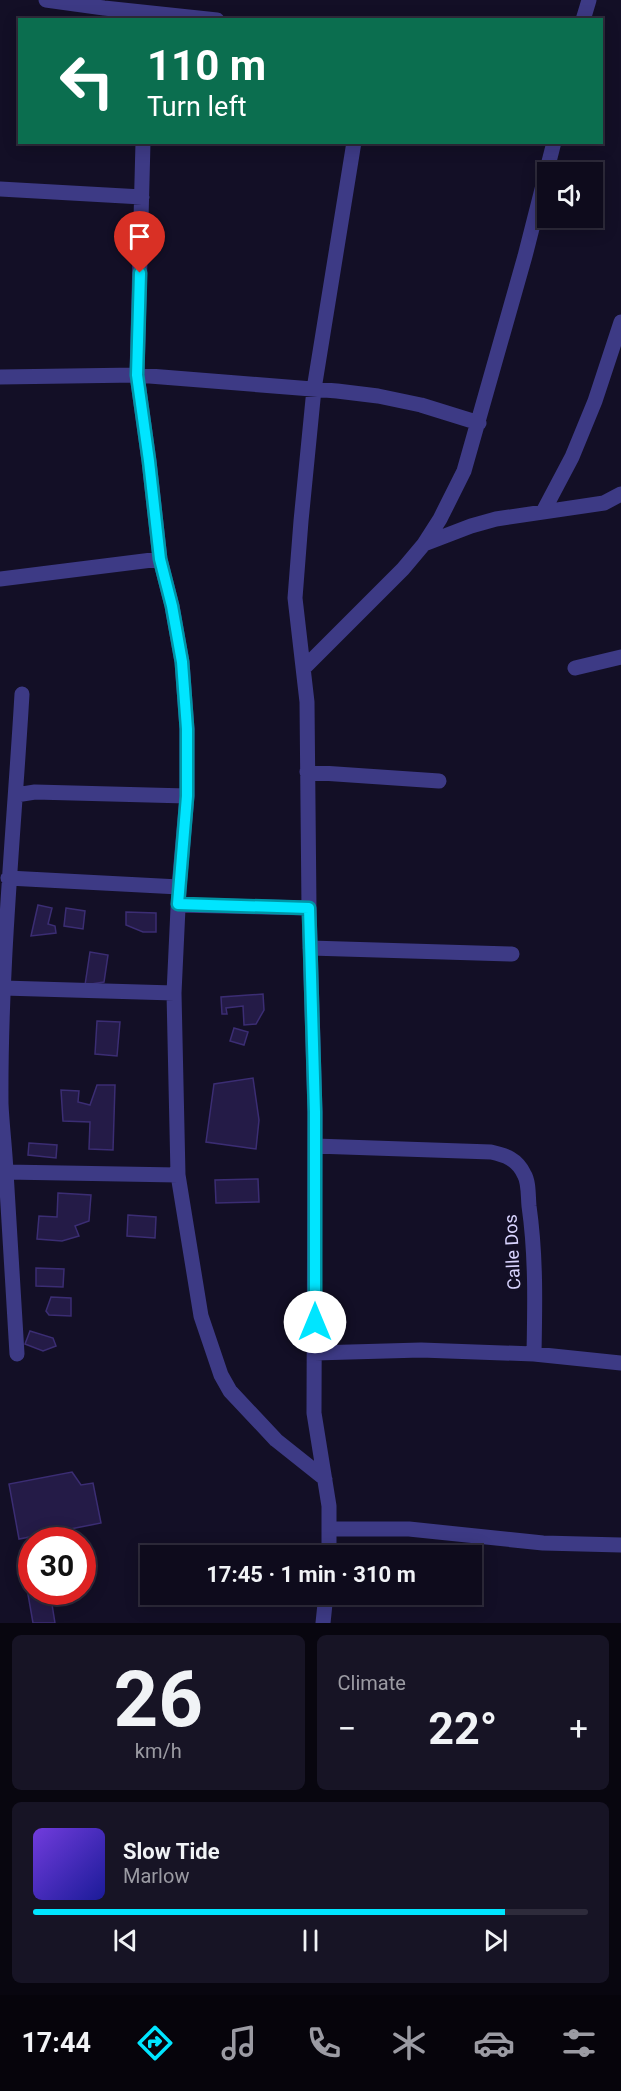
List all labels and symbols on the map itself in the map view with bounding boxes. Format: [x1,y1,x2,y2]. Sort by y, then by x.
pin [114,211,165,273]
street label: Calle Dos [500,1214,524,1290]
position arrow [283,1290,347,1354]
speed limit sign: 30 [18,1527,96,1605]

